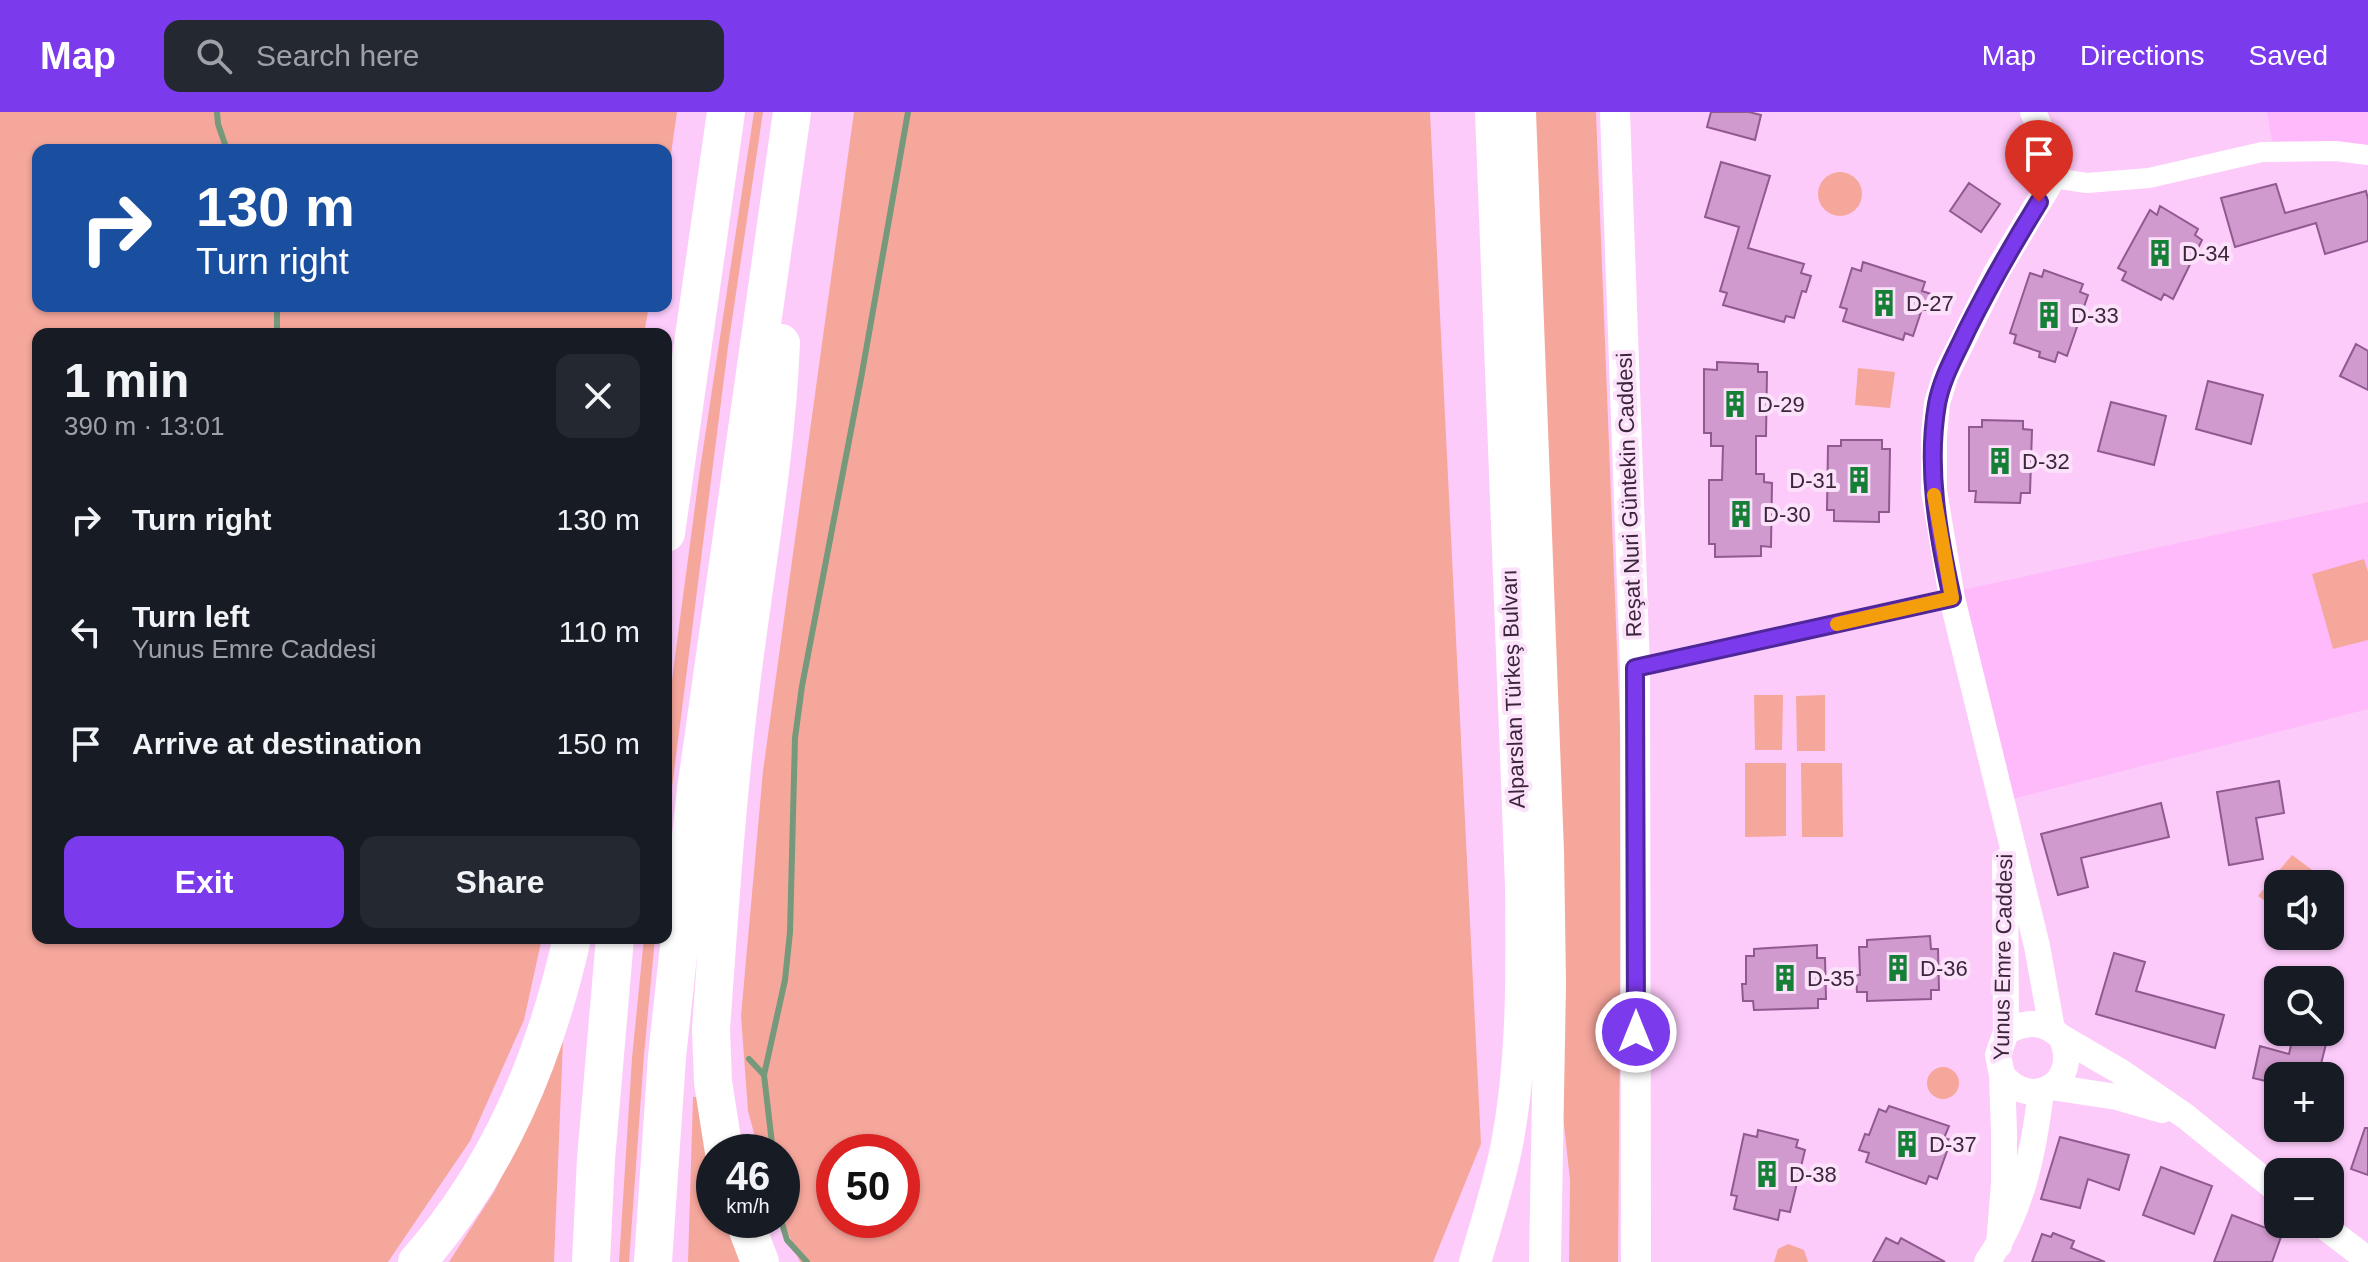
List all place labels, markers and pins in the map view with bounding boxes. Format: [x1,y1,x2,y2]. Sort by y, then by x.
pin [2005,120,2073,202]
building icon: D-34 [2145,238,2175,268]
place label: D-34 [2182,241,2230,266]
building icon: D-27 [1869,288,1899,318]
place label: D-27 [1906,291,1954,316]
building icon: D-33 [2034,300,2064,330]
place label: D-33 [2071,303,2119,328]
building icon: D-29 [1720,389,1750,419]
place label: D-29 [1757,392,1805,417]
building icon: D-32 [1985,446,2015,476]
place label: D-32 [2022,449,2070,474]
building icon: D-31 [1844,465,1874,495]
place label: D-31 [1789,468,1837,493]
building icon: D-30 [1726,499,1756,529]
place label: D-30 [1763,502,1811,527]
building icon: D-36 [1883,953,1913,983]
place label: D-36 [1920,956,1968,981]
building icon: D-35 [1770,963,1800,993]
place label: D-35 [1807,966,1855,991]
building icon: D-37 [1892,1129,1922,1159]
place label: D-37 [1929,1132,1977,1157]
building icon: D-38 [1752,1159,1782,1189]
place label: D-38 [1789,1162,1837,1187]

